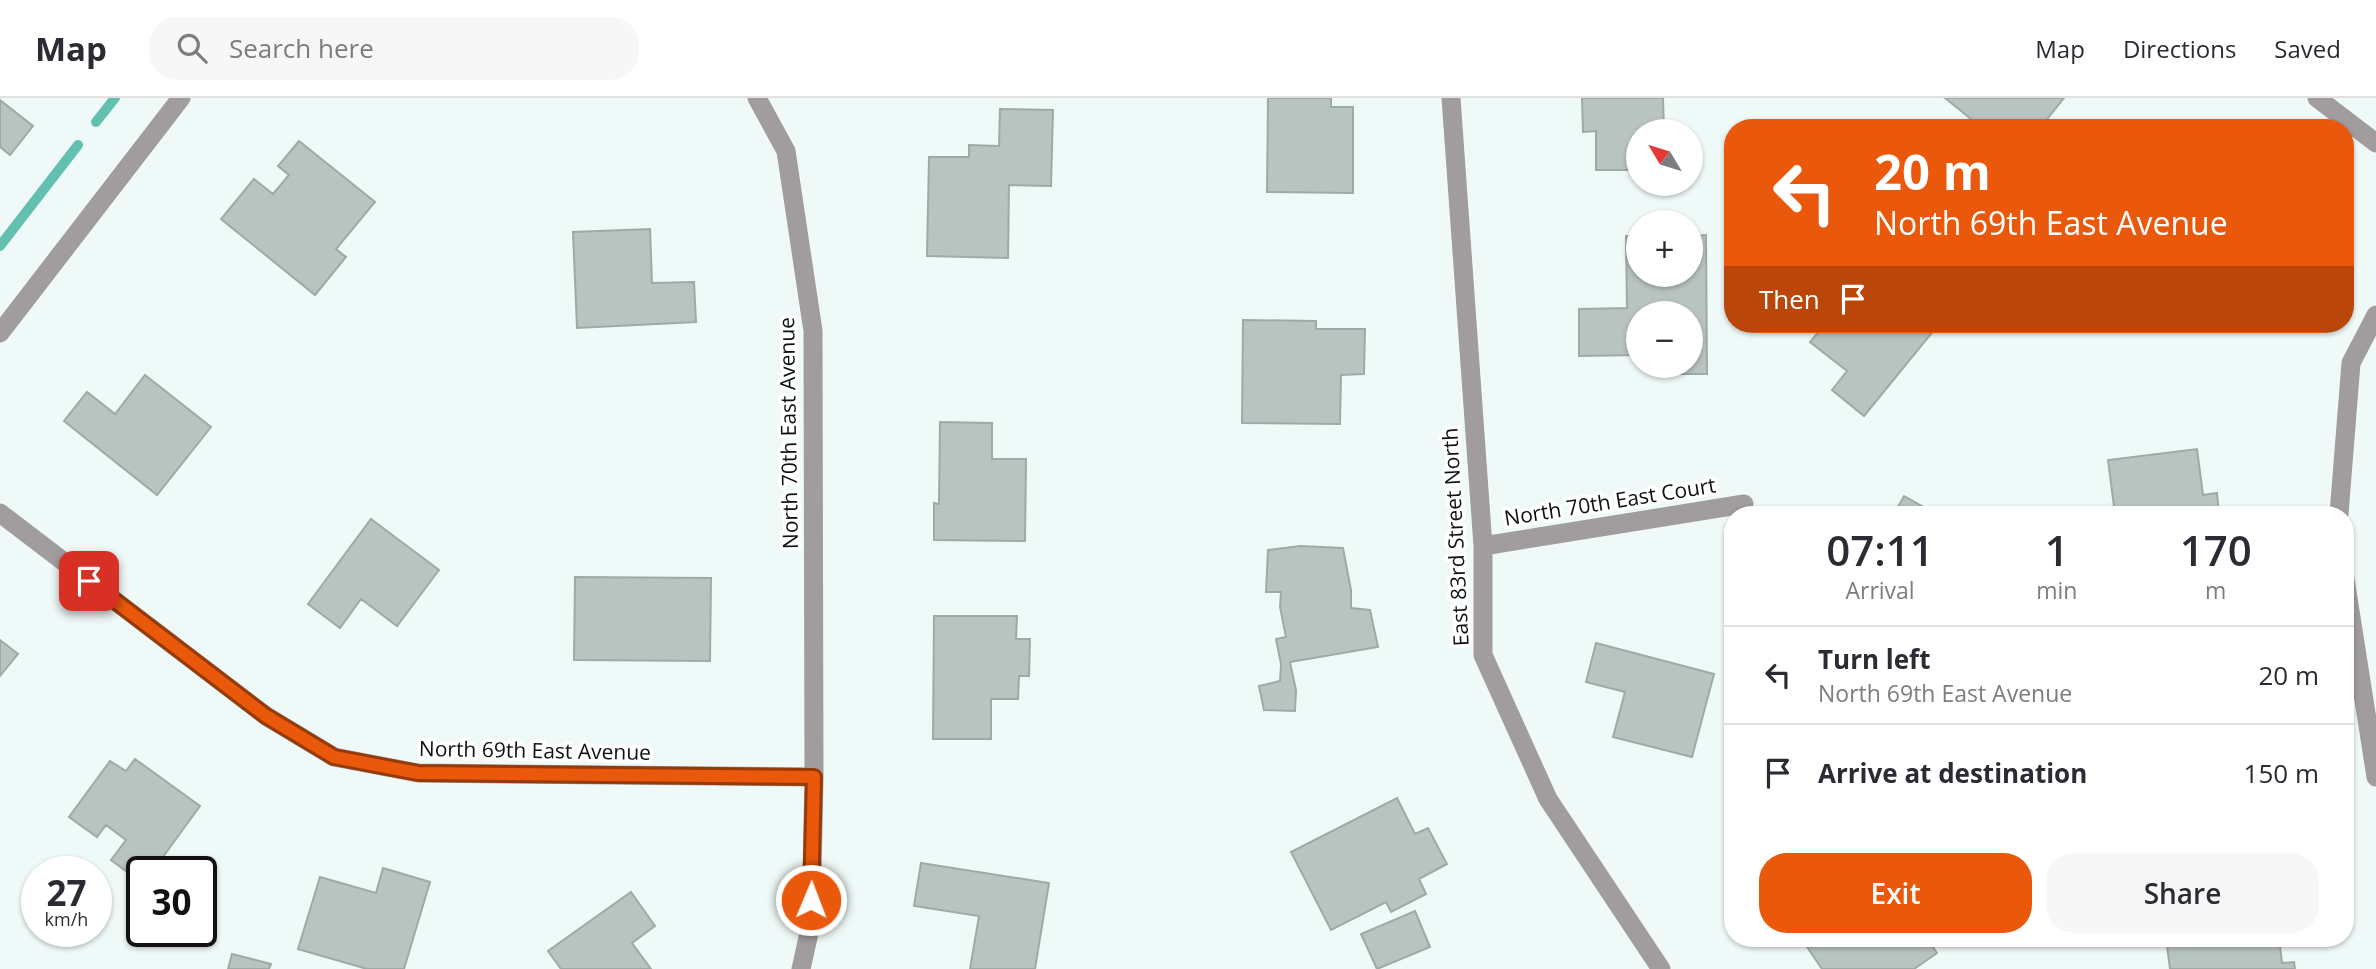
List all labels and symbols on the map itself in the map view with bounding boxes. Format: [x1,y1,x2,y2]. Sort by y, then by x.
north arrow [1626,119,1703,196]
street label: North 70th East Avenue [772,317,804,549]
street label: East 83rd Street North [1435,427,1475,647]
street label: North 70th East Court [1502,470,1718,532]
pin [59,551,119,611]
street label: North 69th East Avenue [419,734,651,766]
speed limit sign: 30 [126,856,217,947]
position arrow [774,863,848,937]

